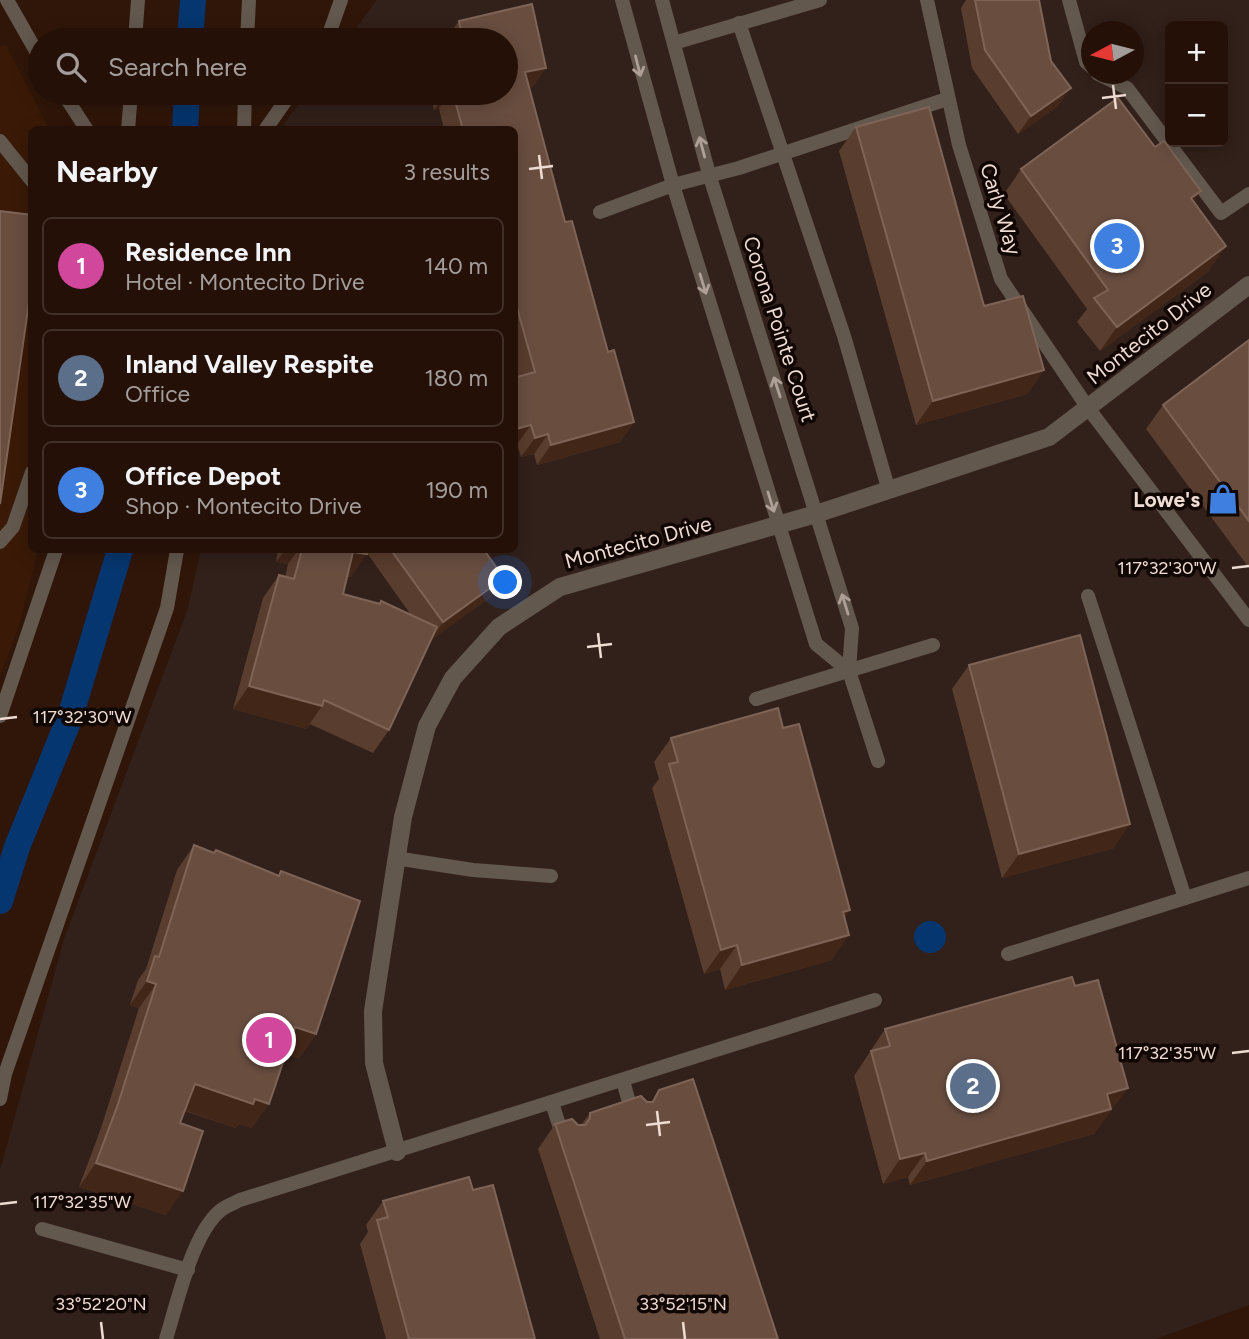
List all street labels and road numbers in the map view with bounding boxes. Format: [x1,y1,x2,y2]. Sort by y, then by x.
street label: Carly Way [975,160,1027,258]
street label: Corona Pointe Court [738,233,822,425]
street label: Montecito Drive [1082,277,1216,389]
street label: Montecito Drive [562,510,714,574]

